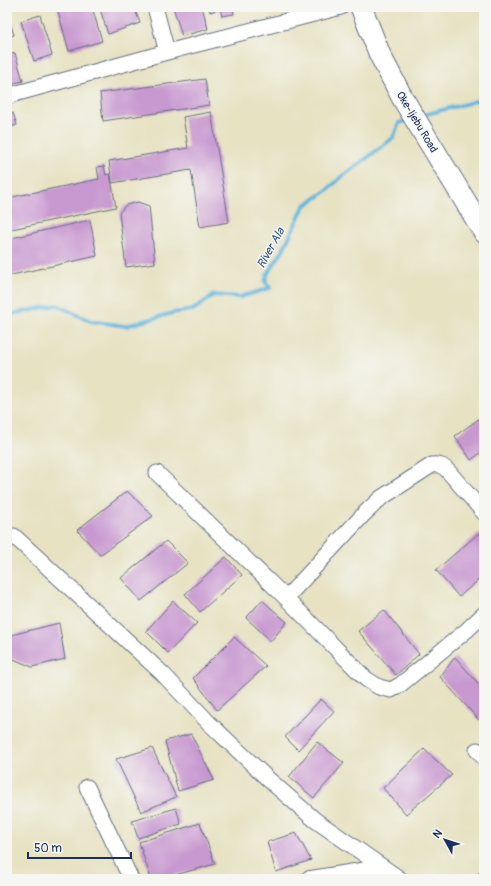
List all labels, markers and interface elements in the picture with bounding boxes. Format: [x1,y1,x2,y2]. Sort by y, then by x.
street label: Oke-Ijebu Road [394,89,440,155]
water label: River Ala [254,224,289,271]
north arrow [425,820,465,860]
text: N [430,827,445,841]
scale bar [28,834,131,860]
text: 50 m [34,841,62,856]

